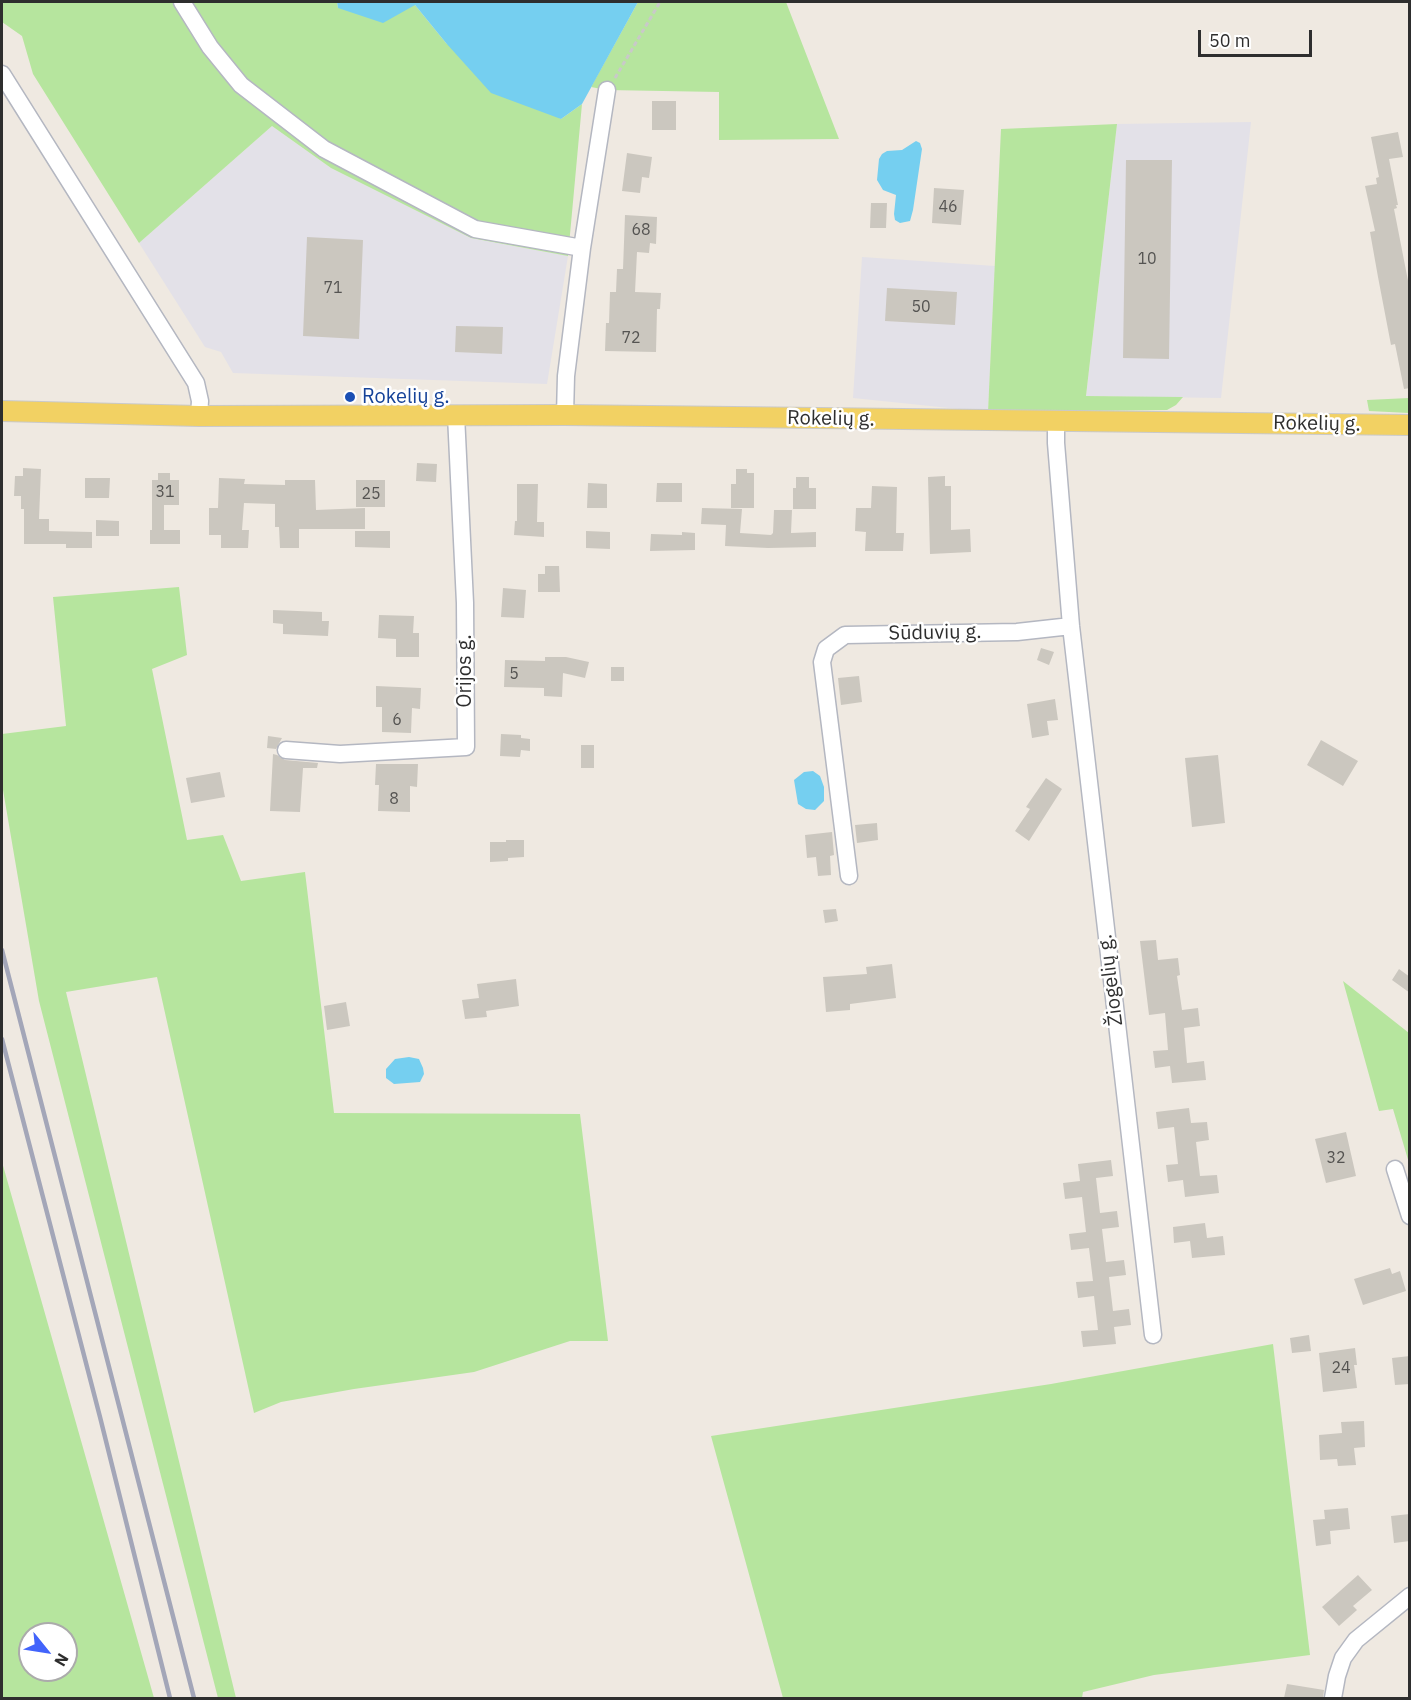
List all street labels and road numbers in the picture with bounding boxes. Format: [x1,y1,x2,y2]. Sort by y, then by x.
street label: Rokelių g. [787,406,875,432]
street label: Rokelių g. [1273,411,1361,437]
street label: Sūduvių g. [888,620,982,646]
street label: Orijos g. [453,634,477,708]
street label: Žiogelių g. [1093,933,1129,1027]

